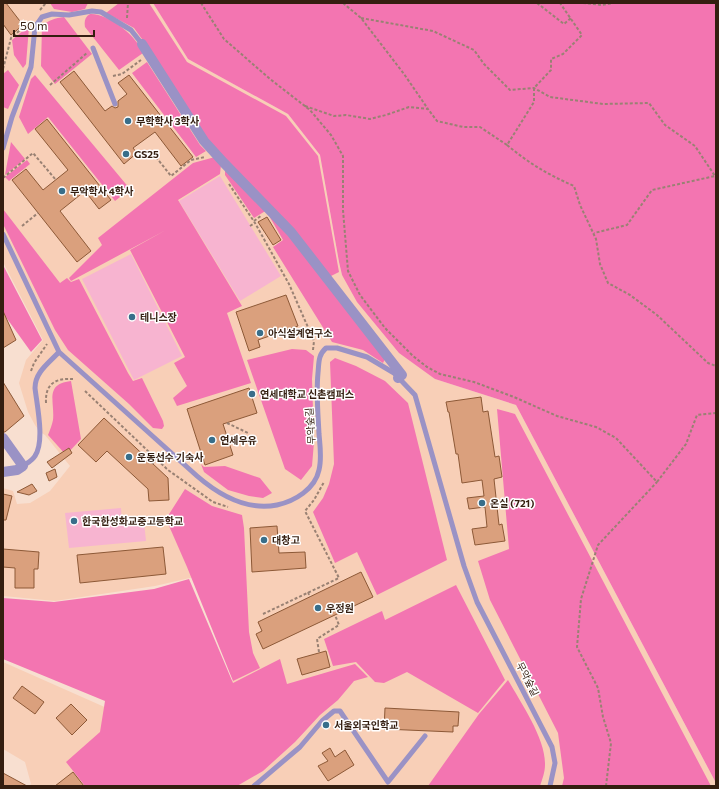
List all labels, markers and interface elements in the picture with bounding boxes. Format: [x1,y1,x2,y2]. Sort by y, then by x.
scale bar [14,12,94,38]
text: 50 m [20,18,48,32]
place label: 무학학사 3학사 [136,115,200,127]
marker: 무학학사 3학사 [123,116,133,126]
place label: GS25 [134,148,159,160]
marker: GS25 [121,149,131,159]
place label: 무악학사 4학사 [70,185,134,197]
marker: 무악학사 4학사 [57,186,67,196]
place label: 테니스장 [140,311,177,323]
marker: 테니스장 [127,312,137,322]
place label: 아식설계연구소 [268,327,332,339]
marker: 아식설계연구소 [255,328,265,338]
place label: 연세대학교 신촌캠퍼스 [260,388,354,400]
marker: 연세대학교 신촌캠퍼스 [247,389,257,399]
street label: 무악숲길 [303,407,317,445]
place label: 연세우유 [220,434,257,446]
marker: 연세우유 [207,435,217,445]
place label: 운동선수 기숙사 [137,451,204,463]
marker: 운동선수 기숙사 [124,452,134,462]
place label: 온실 (721) [490,497,534,509]
marker: 온실 (721) [477,498,487,508]
place label: 한국한성화교중고등학교 [82,515,183,527]
marker: 한국한성화교중고등학교 [69,516,79,526]
place label: 대창고 [272,534,300,546]
marker: 대창고 [259,535,269,545]
place label: 우정원 [326,602,354,614]
marker: 우정원 [313,603,323,613]
street label: 무악숲길 [514,660,542,698]
place label: 서울외국인학교 [334,719,398,731]
marker: 서울외국인학교 [321,720,331,730]

